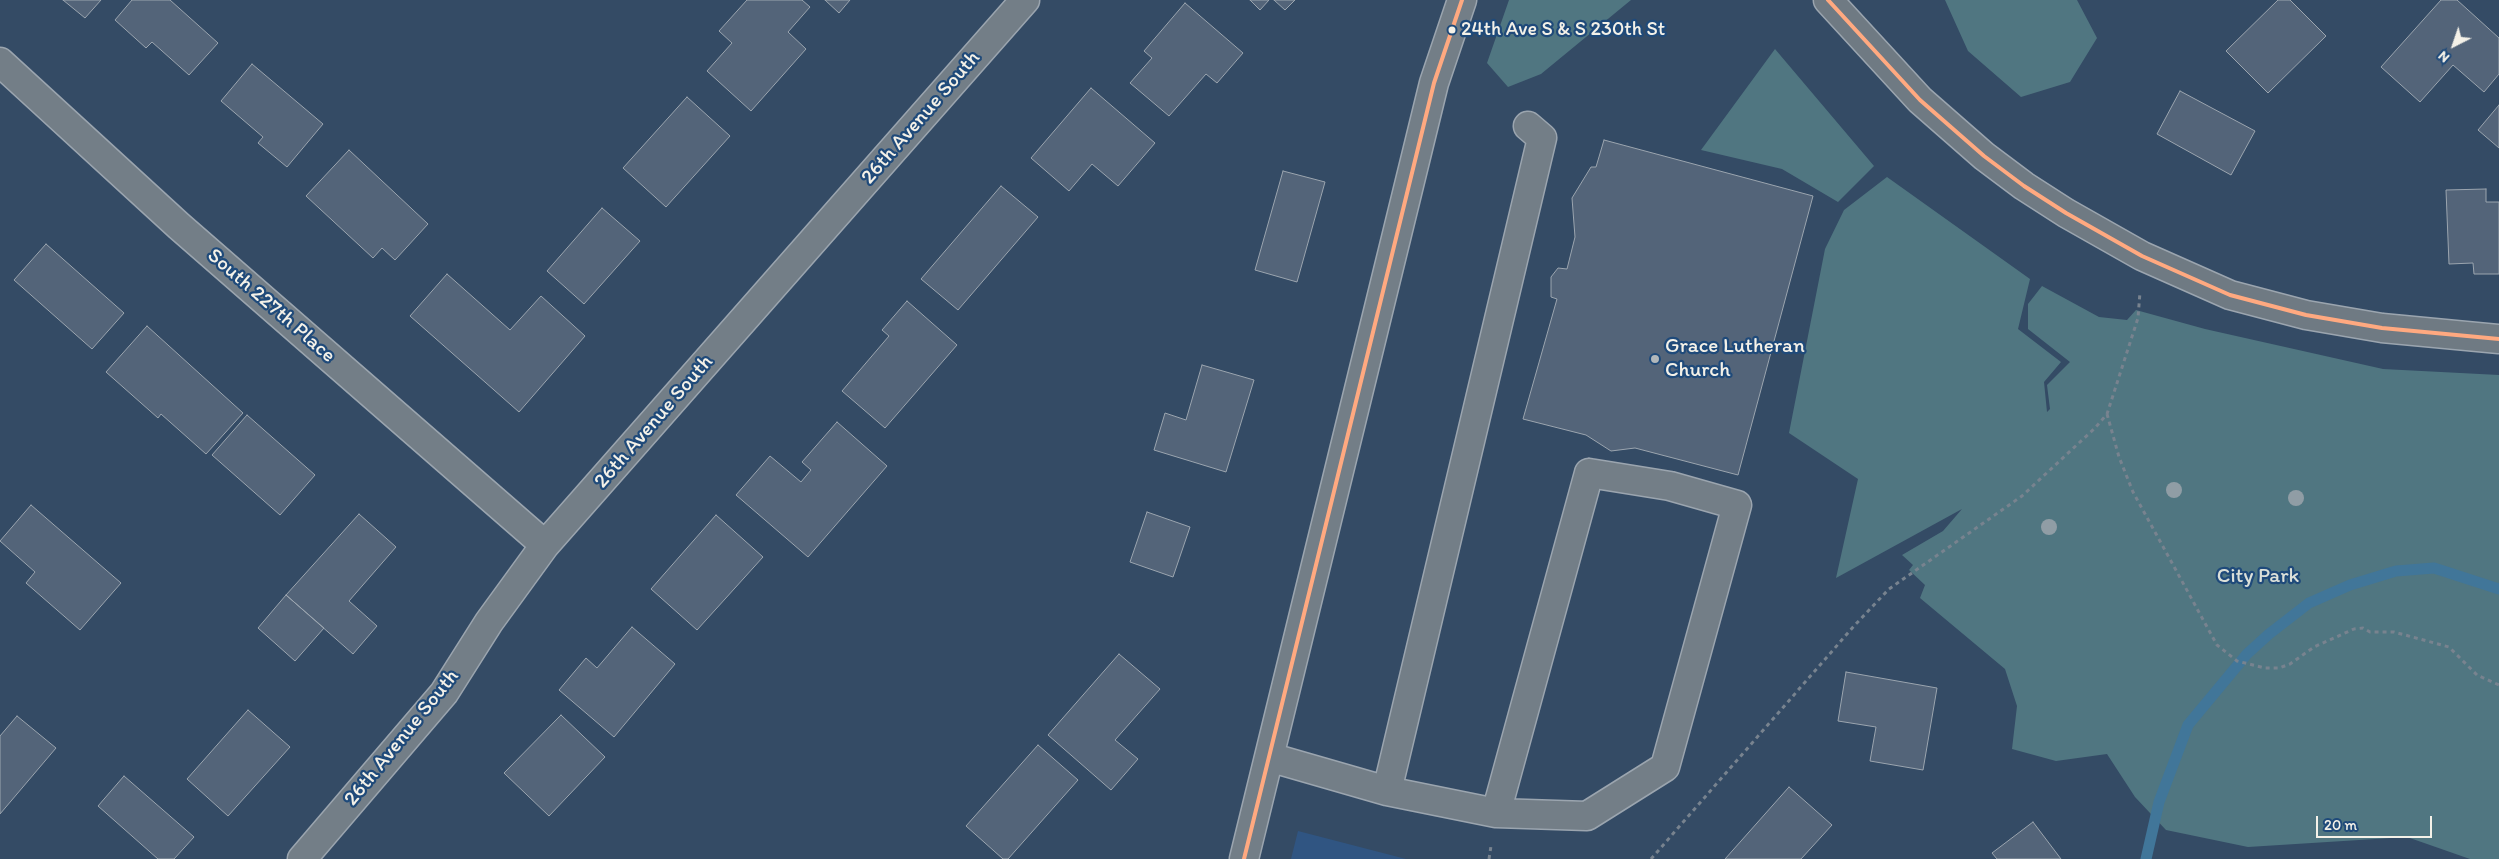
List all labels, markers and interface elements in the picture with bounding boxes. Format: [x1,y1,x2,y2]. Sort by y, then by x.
place label: 24th Ave S & S 230th St [1461,18,1665,42]
north arrow [2429,20,2479,70]
marker: 24th Ave S & S 230th St [1447,25,1457,35]
street label: 26th Avenue South [856,46,986,190]
text: N [2435,47,2453,66]
street label: South 227th Place [202,243,340,369]
place label: Grace Lutheran Church [1665,334,1805,384]
street label: 26th Avenue South [589,350,719,494]
marker: Grace Lutheran Church [1649,353,1661,365]
park label: City Park [2217,564,2299,590]
street label: 26th Avenue South [339,665,465,811]
scale bar [2319,806,2435,838]
text: 20 m [2324,816,2357,834]

